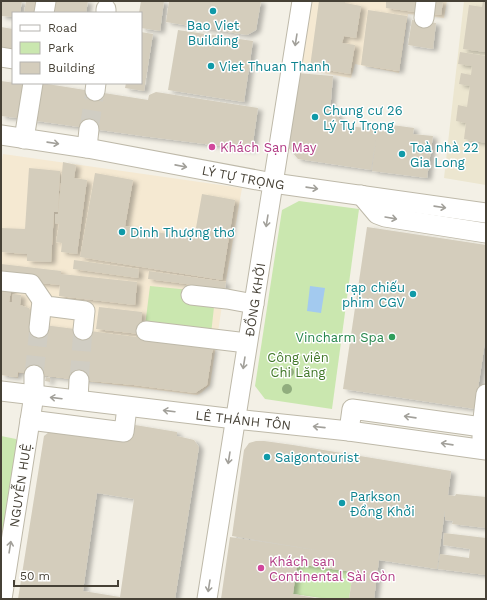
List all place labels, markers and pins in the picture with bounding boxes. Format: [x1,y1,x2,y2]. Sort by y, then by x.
marker: Bao Viet Building [208,6,218,16]
place label: Bao Viet Building [187,18,240,48]
place label: Viet Thuan Thanh [219,59,330,74]
marker: Viet Thuan Thanh [206,61,216,71]
place label: Chung cư 26 Lý Tự Trọng [323,103,403,133]
marker: Chung cư 26 Lý Tự Trọng [310,112,320,122]
place label: Khách Sạn May [220,140,317,155]
place label: Toà nhà 22 Gia Long [410,140,478,170]
marker: Khách Sạn May [207,142,217,152]
marker: Toà nhà 22 Gia Long [397,149,407,159]
place label: Dinh Thượng thơ [130,225,235,240]
marker: Dinh Thượng thơ [117,227,127,237]
place label: rạp chiếu phim CGV [342,280,406,310]
marker: rạp chiếu phim CGV [408,289,418,299]
place label: Vincharm Spa [295,330,385,345]
marker: Vincharm Spa [387,332,397,342]
place label: Saigontourist [275,450,360,465]
marker: Saigontourist [262,452,272,462]
place label: Parkson Đồng Khởi [350,489,415,519]
marker: Parkson Đồng Khởi [337,498,347,508]
place label: Khách sạn Continental Sài Gòn [269,554,396,584]
marker: Khách sạn Continental Sài Gòn [256,563,266,573]

